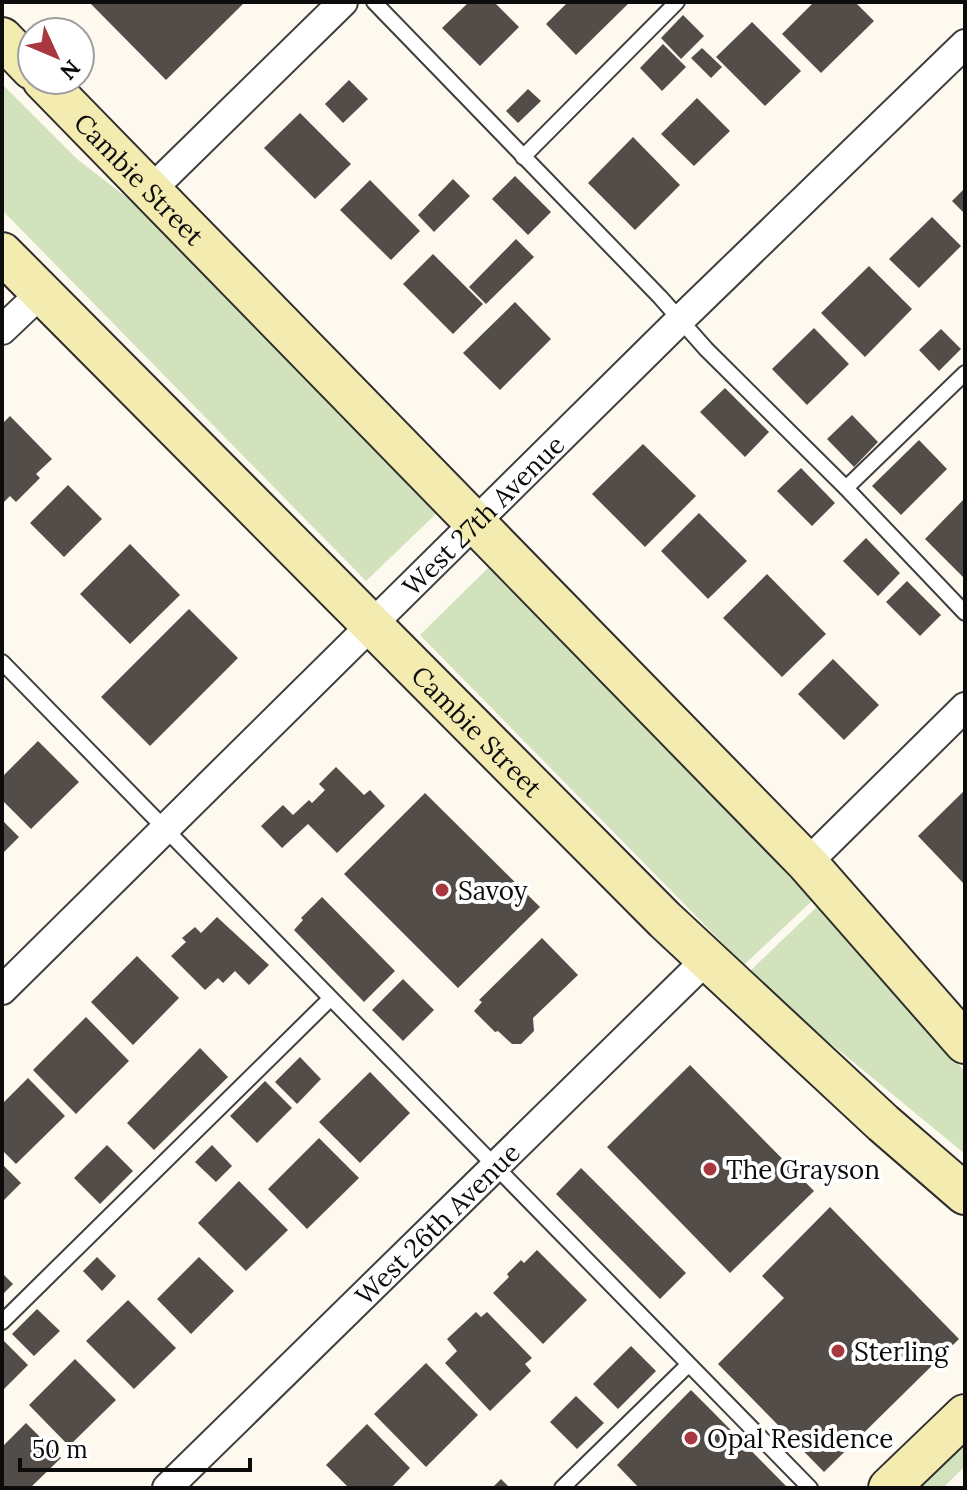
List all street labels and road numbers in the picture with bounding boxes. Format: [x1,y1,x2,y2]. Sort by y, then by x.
street label: Cambie Street [68,106,211,252]
street label: West 27th Avenue [395,428,571,602]
street label: Cambie Street [405,658,549,804]
street label: West 26th Avenue [348,1136,526,1311]

